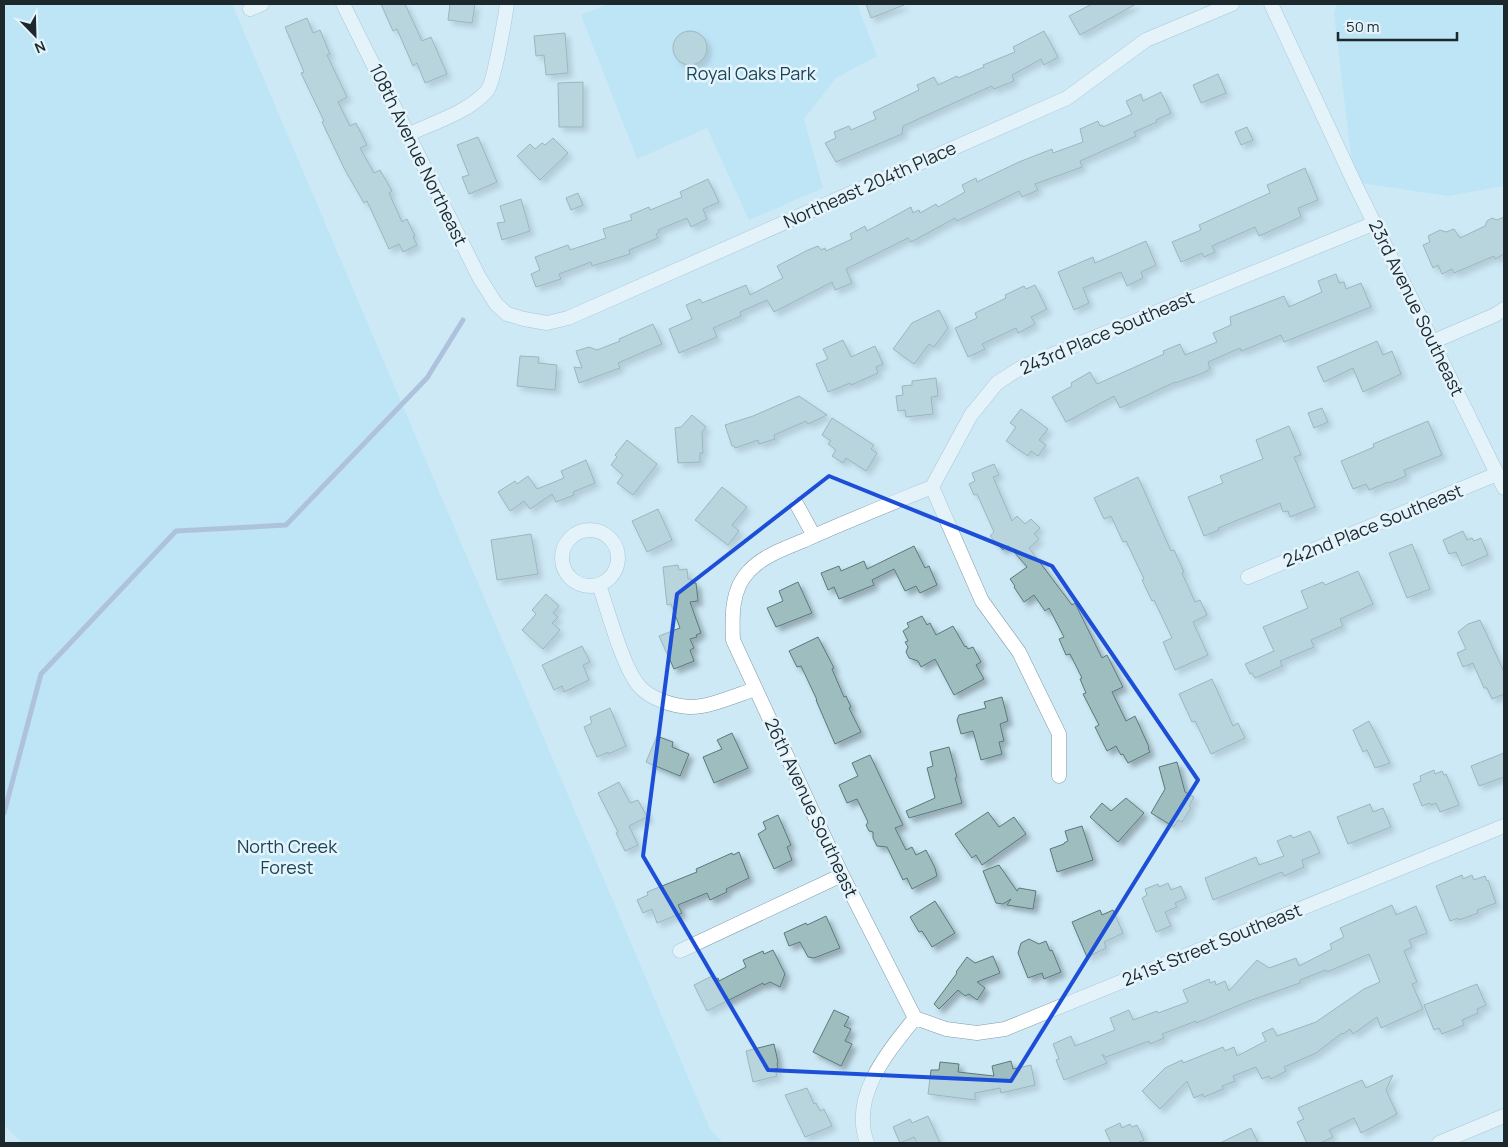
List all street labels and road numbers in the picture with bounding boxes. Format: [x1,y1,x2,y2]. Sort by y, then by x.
street label: 108th Avenue Northeast [364,60,473,249]
street label: Northeast 204th Place [779,135,960,233]
street label: 23rd Avenue Southeast [1364,215,1470,400]
street label: 243rd Place Southeast [1016,284,1197,380]
street label: 242nd Place Southeast [1279,478,1466,572]
street label: 26th Avenue Southeast [760,714,864,901]
street label: 241st Street Southeast [1118,897,1305,991]

